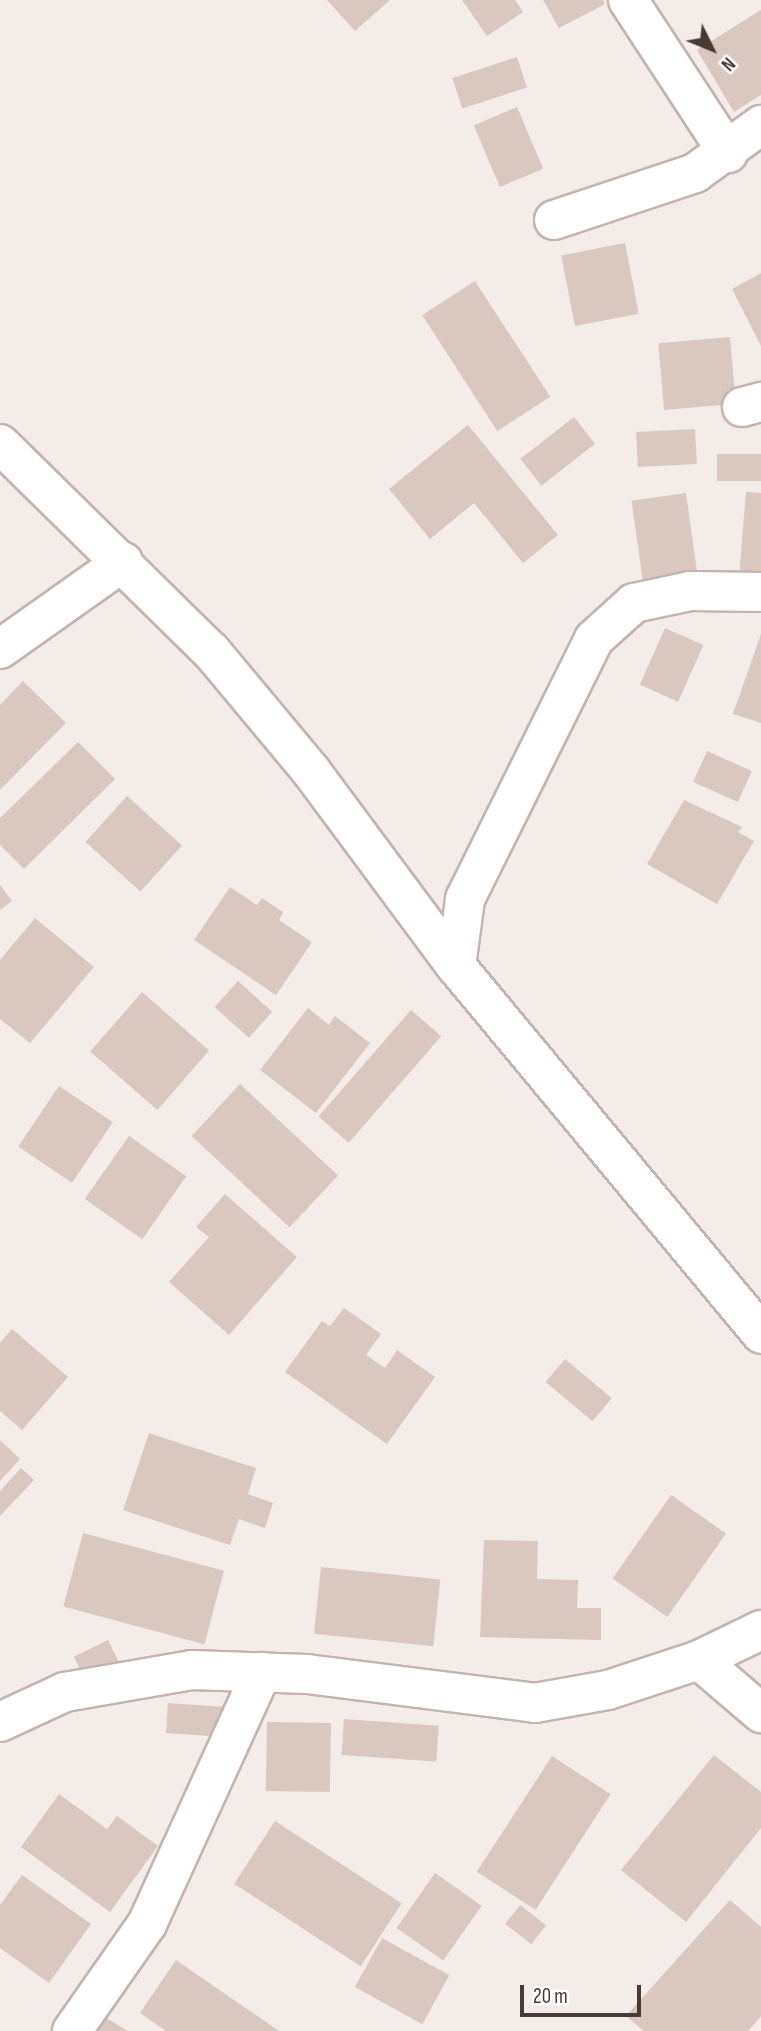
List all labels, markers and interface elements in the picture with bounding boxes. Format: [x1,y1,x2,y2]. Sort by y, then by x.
north arrow [677,14,747,84]
text: N [716,52,740,75]
scale bar [523,1972,644,2016]
text: 20 m [533,1984,568,2009]

